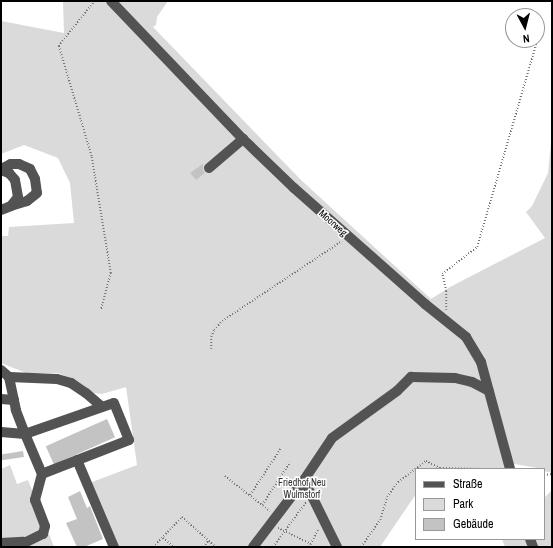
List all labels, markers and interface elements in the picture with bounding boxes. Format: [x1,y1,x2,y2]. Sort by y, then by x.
north arrow [505,8,545,48]
text: N [522,32,530,46]
street label: Moorweg [316,207,350,239]
legend [415,468,545,540]
park label: Friedhof Neu Wulmstorf [278,476,326,500]
text: Straße [453,476,483,492]
text: Park [453,496,473,512]
text: Gebäude [453,516,494,532]

